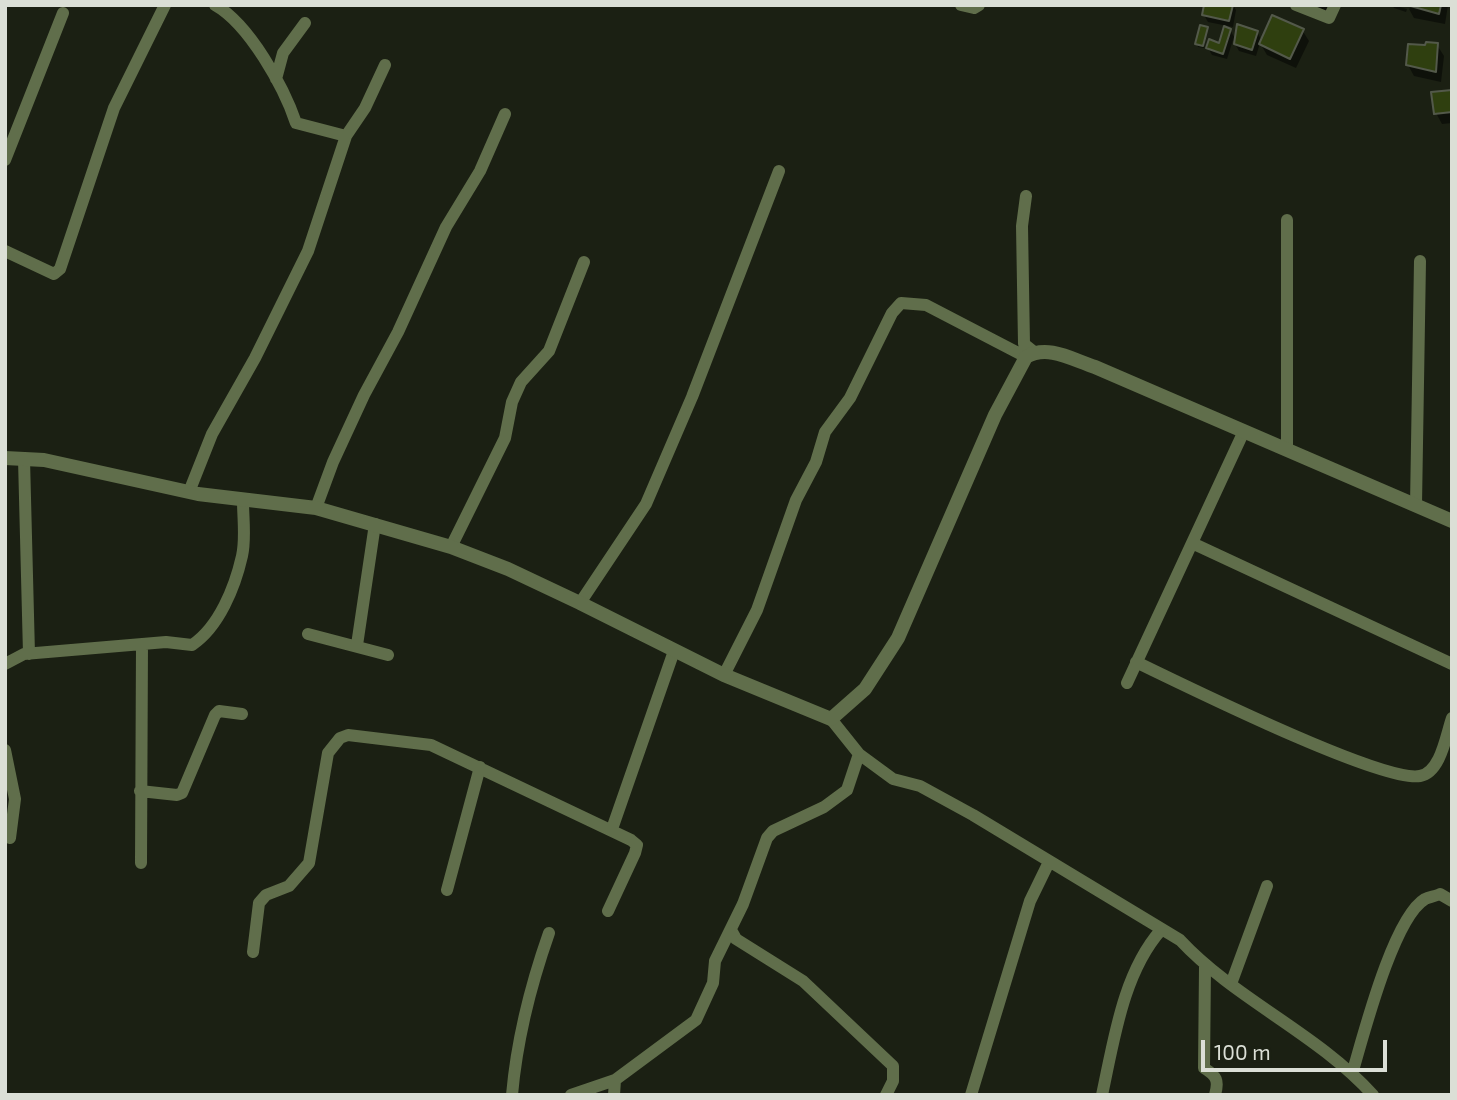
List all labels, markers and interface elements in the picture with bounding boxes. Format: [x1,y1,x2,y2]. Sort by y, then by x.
scale bar [1205,1026,1390,1070]
text: 100 m [1214,1039,1271,1064]

